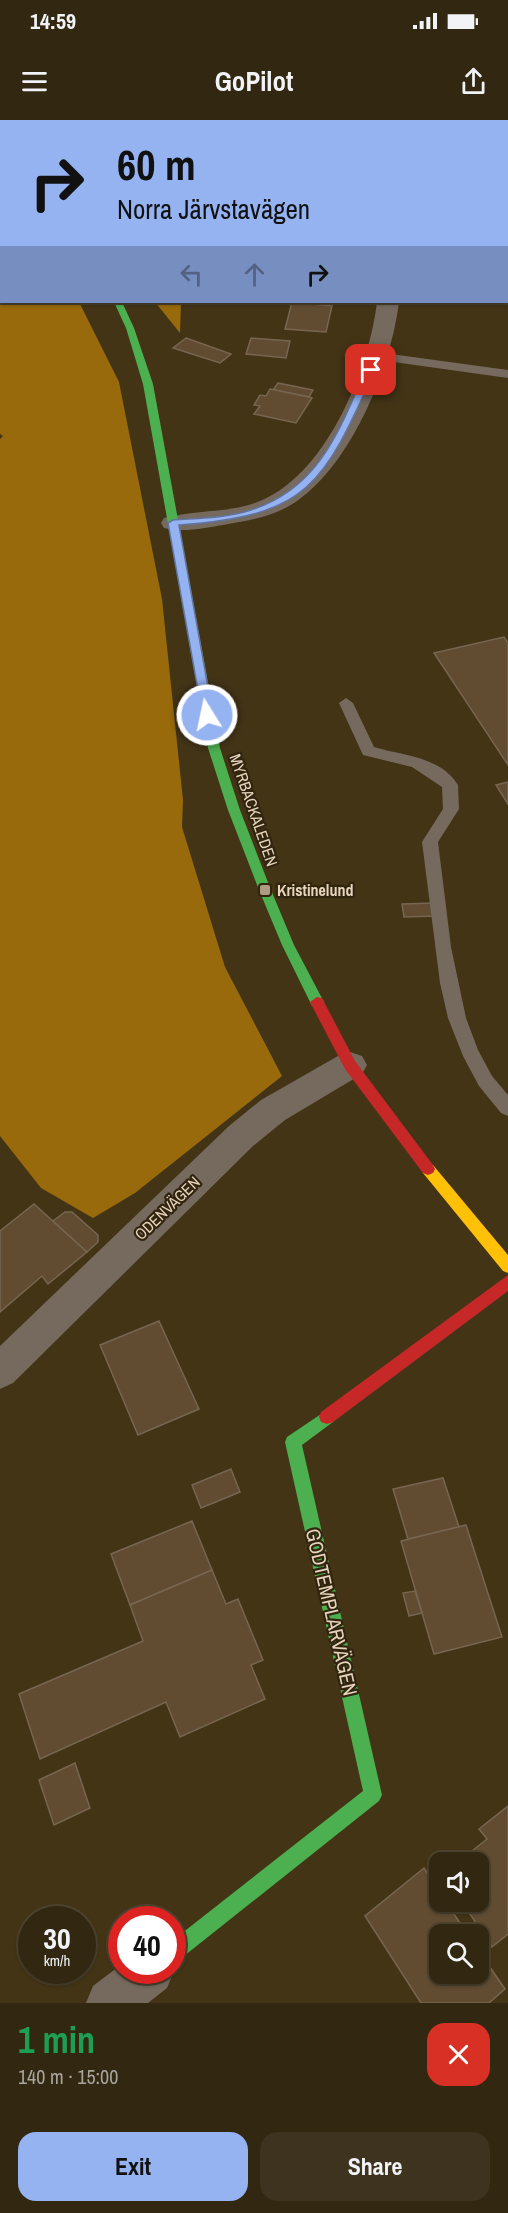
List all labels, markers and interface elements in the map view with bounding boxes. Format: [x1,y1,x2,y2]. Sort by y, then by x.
text: 14:59 [30,6,76,36]
text: GoPilot [215,63,293,99]
icon: menu [18,65,51,98]
icon: share [457,65,490,98]
text: 60 m [117,137,196,193]
icon: right [18,144,96,222]
text: Norra Järvstavägen [117,191,310,227]
icon: left [175,258,208,291]
icon: ahead [238,258,271,291]
icon: right [301,258,334,291]
pin [345,344,396,395]
icon: arrive [354,353,387,386]
position arrow [175,683,239,747]
street label: MYRBACKALEDEN [224,751,284,869]
place label: Kristinelund [277,879,354,901]
marker: Kristinelund [258,883,272,897]
street label: ODENVÄGEN [130,1171,204,1245]
street label: GODTEMPLARVÄGEN [300,1526,364,1698]
map controls [429,1852,489,1984]
button: sound [429,1852,489,1912]
speed limit sign: 40 [108,1906,186,1984]
text: 30 [43,1918,71,1958]
button: search [429,1924,489,1984]
text: km/h [44,1950,70,1971]
text: 1 min [18,2016,95,2064]
button: close [427,2023,490,2086]
text: 140 m · 15:00 [18,2063,118,2090]
button: Exit [18,2132,248,2201]
button: Share [260,2132,490,2201]

